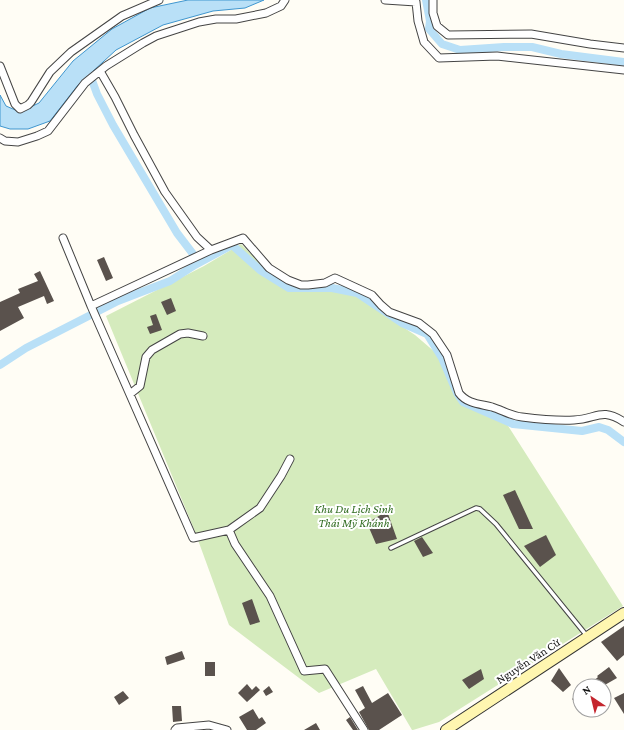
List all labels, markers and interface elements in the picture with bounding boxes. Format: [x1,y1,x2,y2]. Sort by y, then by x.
park label: Khu Du Lịch Sinh Thái Mỹ Khánh [314,502,394,530]
street label: Nguyễn Văn Cừ [493,635,563,687]
north arrow [572,678,612,718]
text: N [580,682,593,697]

